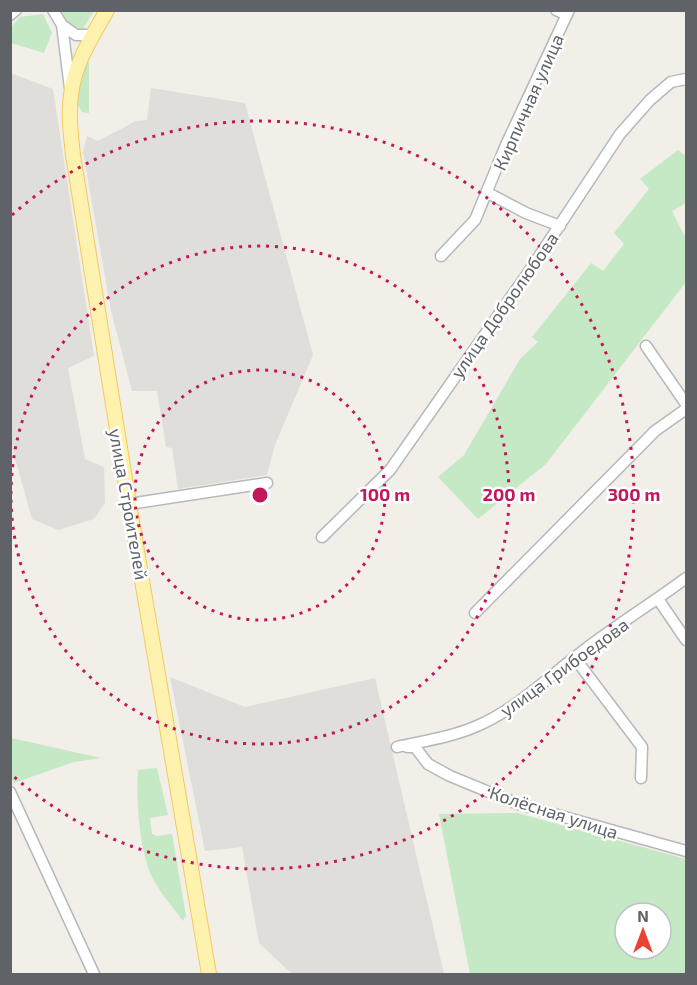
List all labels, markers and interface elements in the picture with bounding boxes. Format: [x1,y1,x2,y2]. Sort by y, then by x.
street label: Кирпичная улица [488,30,568,174]
street label: улица Добролюбова [445,228,563,382]
street label: улица Строителей [105,426,153,582]
text: 100 m [360,483,410,505]
text: 200 m [483,483,535,505]
text: 300 m [608,483,660,505]
centre of rings [250,485,270,505]
street label: улица Грибоедова [495,613,633,721]
street label: Колёсная улица [487,781,621,843]
north arrow [613,901,673,961]
text: N [637,906,649,925]

